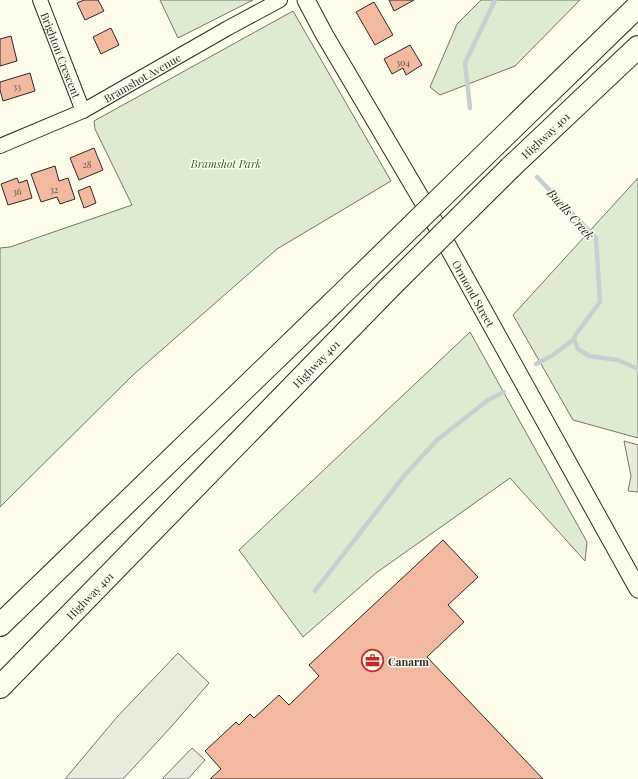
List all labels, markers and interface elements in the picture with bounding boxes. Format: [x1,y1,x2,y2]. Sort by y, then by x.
street label: Brighton Crescent [38,10,85,100]
street label: Bramshot Avenue [101,49,184,105]
house number: 304 [396,56,411,68]
house number: 33 [13,80,21,92]
street label: Highway 401 [517,108,572,162]
park label: Bramshot Park [190,156,262,171]
house number: 28 [83,158,92,170]
house number: 32 [50,183,58,195]
water label: Buells Creek [543,184,598,243]
house number: 36 [13,185,22,197]
street label: Ormond Street [449,257,499,329]
street label: Highway 401 [289,336,342,391]
street label: Highway 401 [63,568,116,623]
office icon: Canarm [359,648,385,674]
place label: Canarm [388,654,429,669]

